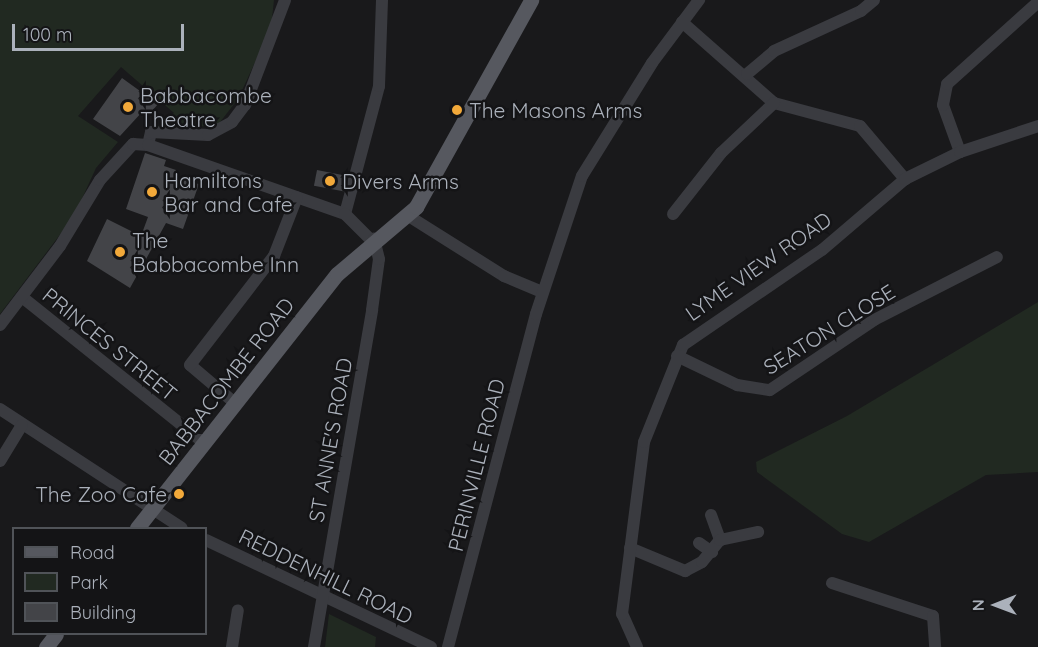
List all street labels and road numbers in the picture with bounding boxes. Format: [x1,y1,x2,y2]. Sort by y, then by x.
street label: LYME VIEW ROAD [680,206,836,326]
street label: SEATON CLOSE [759,279,899,379]
street label: PRINCES STREET [38,282,182,406]
street label: BABBACOMBE ROAD [153,292,299,470]
street label: ST ANNE'S ROAD [303,356,357,524]
street label: PERINVILLE ROAD [442,376,510,554]
street label: REDDENHILL ROAD [235,523,417,629]

